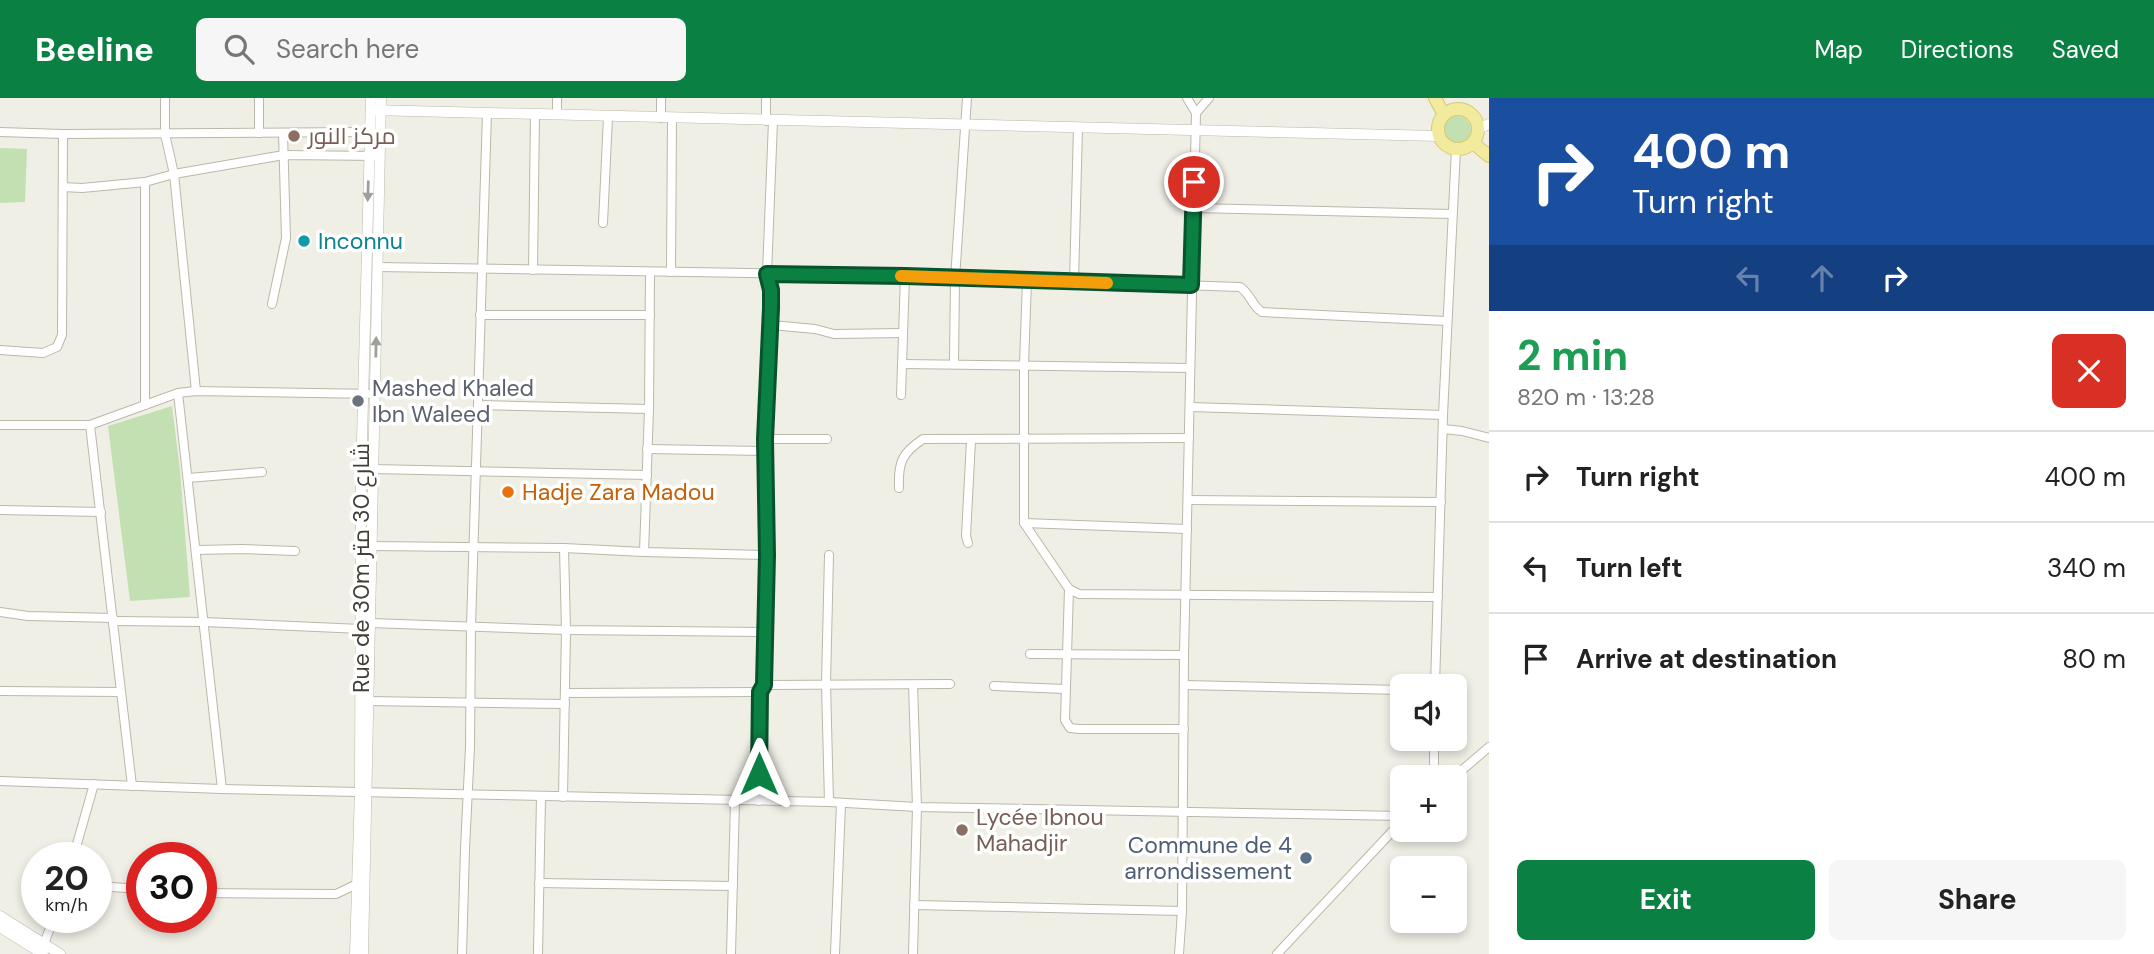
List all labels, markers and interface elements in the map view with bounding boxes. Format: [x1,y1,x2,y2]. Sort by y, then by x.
search box [196,18,686,81]
text: Beeline [35,28,154,71]
icon: search [220,30,258,68]
text: Search here [276,32,419,66]
text: Map [1815,34,1863,65]
text: Directions [1901,34,2014,65]
text: Saved [2052,34,2119,65]
text: 400 m [1632,119,1790,183]
place label: مركز النور [306,121,396,151]
icon: right [1517,126,1608,217]
marker: مركز النور [286,128,302,144]
pin [1164,152,1224,212]
icon: arrive [1175,163,1213,201]
one-way arrow [362,180,374,202]
text: Turn right [1632,181,1774,223]
place label: Inconnu [318,226,403,256]
marker: Inconnu [296,233,312,249]
icon: left [1730,259,1768,297]
icon: ahead [1803,259,1841,297]
icon: right [1876,259,1914,297]
text: 2 min [1517,328,1628,383]
button: close [2052,334,2126,408]
one-way arrow [370,336,381,358]
place label: Mashed Khaled Ibn Waleed [372,373,534,429]
text: 820 m · 13:28 [1517,382,1655,412]
marker: Mashed Khaled Ibn Waleed [350,393,366,409]
street label: Rue de 30m شارع 30 متر [346,443,377,693]
icon: right [1517,458,1555,496]
text: Turn right [1576,460,1700,494]
text: 400 m [2045,460,2126,494]
place label: Hadje Zara Madou [522,477,715,507]
marker: Hadje Zara Madou [500,484,516,500]
icon: left [1517,549,1555,587]
text: Turn left [1576,551,1683,585]
text: 340 m [2047,551,2126,585]
icon: arrive [1517,640,1555,678]
text: Arrive at destination [1576,642,1837,676]
text: 80 m [2062,642,2126,676]
map controls [1390,674,1467,933]
button: sound [1390,674,1467,751]
position arrow [722,737,796,811]
button: + [1390,765,1467,842]
place label: Lycée Ibnou Mahadjir [976,802,1104,858]
marker: Lycée Ibnou Mahadjir [954,822,970,838]
place label: Commune de 4 arrondissement [1124,830,1292,886]
speed limit sign: 30 [126,842,217,933]
marker: Commune de 4 arrondissement [1298,850,1314,866]
text: 20 [44,855,89,901]
button: − [1390,856,1467,933]
button: Exit [1517,860,1815,940]
button: Share [1829,860,2126,940]
text: km/h [45,893,88,917]

